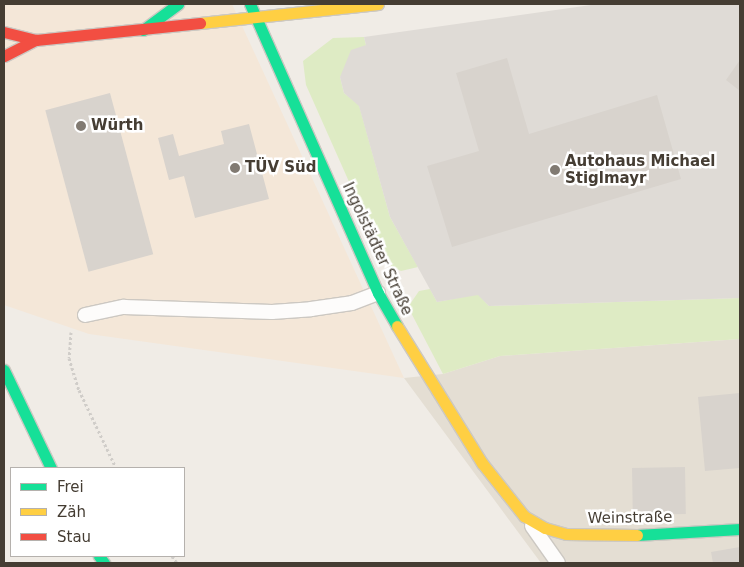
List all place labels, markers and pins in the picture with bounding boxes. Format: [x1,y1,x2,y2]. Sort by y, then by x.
place label: Würth [91,117,143,135]
marker: Würth [75,120,87,132]
place label: Autohaus Michael Stiglmayr [565,152,715,187]
place label: TÜV Süd [245,159,316,177]
marker: TÜV Süd [229,162,241,174]
marker: Autohaus Michael Stiglmayr [549,164,561,176]

